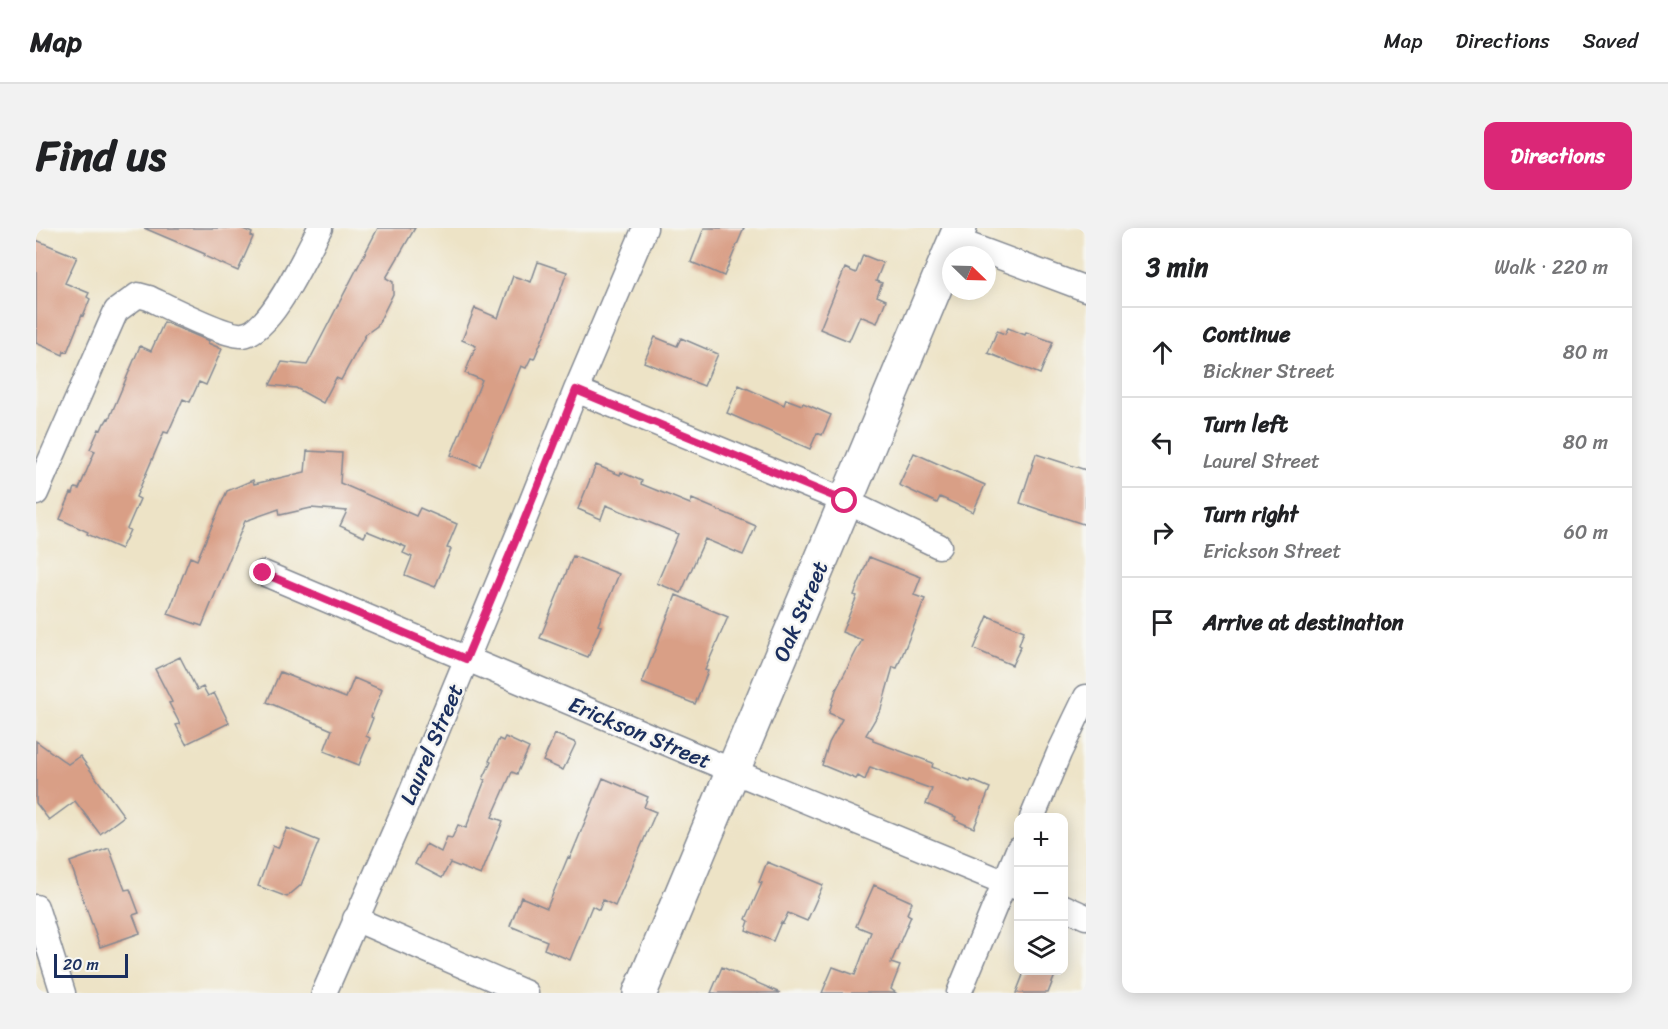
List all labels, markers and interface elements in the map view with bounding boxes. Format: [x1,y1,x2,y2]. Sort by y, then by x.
text: Map [30,17,82,66]
text: Map [1384,22,1422,60]
text: Directions [1455,22,1550,60]
text: Saved [1583,22,1638,60]
text: Find us [36,119,166,193]
button: Directions [1484,122,1632,190]
text: 3 min [1146,244,1208,290]
north arrow [942,246,996,300]
text: Walk · 220 m [1494,250,1608,285]
text: Continue [1203,315,1291,354]
text: 80 m [1563,335,1608,370]
icon: ahead [1146,336,1179,369]
text: Bickner Street [1203,354,1334,389]
text: Turn left [1203,405,1288,444]
text: 80 m [1563,425,1608,460]
icon: left [1146,426,1179,459]
text: Laurel Street [1203,444,1320,479]
route start [831,487,857,513]
text: Turn right [1203,495,1298,534]
text: 60 m [1563,515,1608,550]
icon: right [1146,516,1179,549]
text: Erickson Street [1203,534,1341,569]
street label: Oak Street [762,554,839,668]
route end [249,559,275,585]
text: Arrive at destination [1203,603,1404,642]
icon: arrive [1146,606,1179,639]
street label: Laurel Street [388,677,475,811]
street label: Erickson Street [562,685,718,780]
map controls [1014,813,1068,975]
button: + [1014,813,1068,867]
button: − [1014,867,1068,921]
button: layers [1014,921,1068,975]
text: 20 m [63,950,99,979]
scale bar [54,951,128,978]

